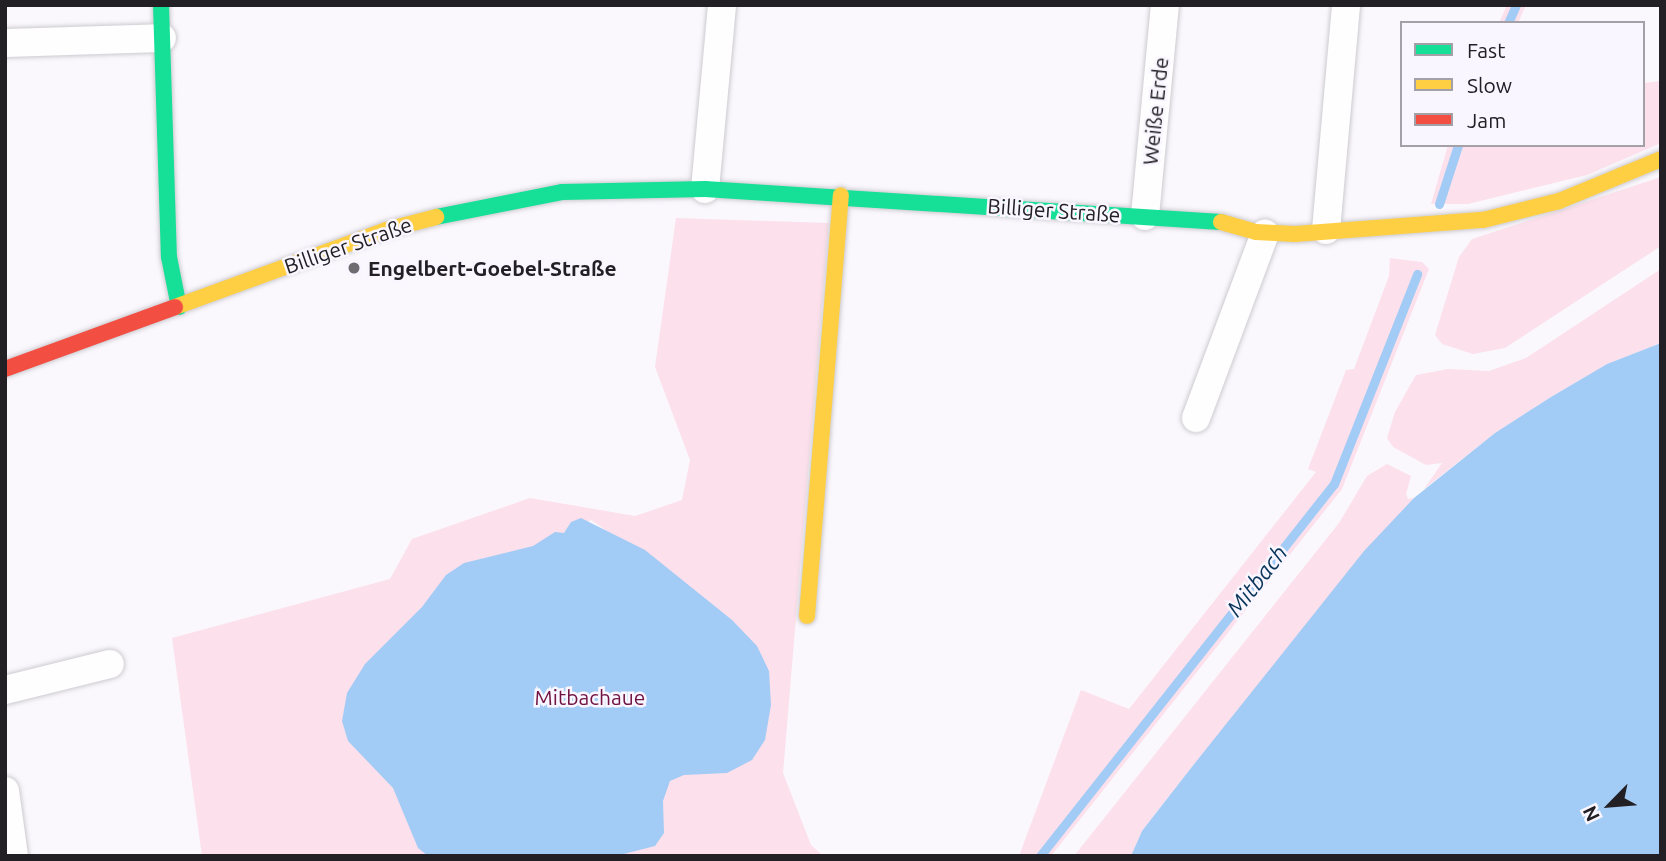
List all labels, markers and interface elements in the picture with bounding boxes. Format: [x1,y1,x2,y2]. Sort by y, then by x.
legend [1400,21,1645,147]
text: Fast [1467,38,1505,62]
street label: Weiße Erde [1137,56,1173,166]
text: Slow [1467,73,1512,97]
text: Jam [1467,108,1506,132]
street label: Billiger Straße [987,193,1121,227]
street label: Billiger Straße [281,211,415,279]
place label: Engelbert-Goebel-Straße [368,255,617,281]
marker: Engelbert-Goebel-Straße [346,260,362,276]
water label: Mitbach [1221,540,1293,622]
park label: Mitbachaue [535,684,645,710]
north arrow [1575,770,1645,840]
text: N [1578,803,1604,825]

